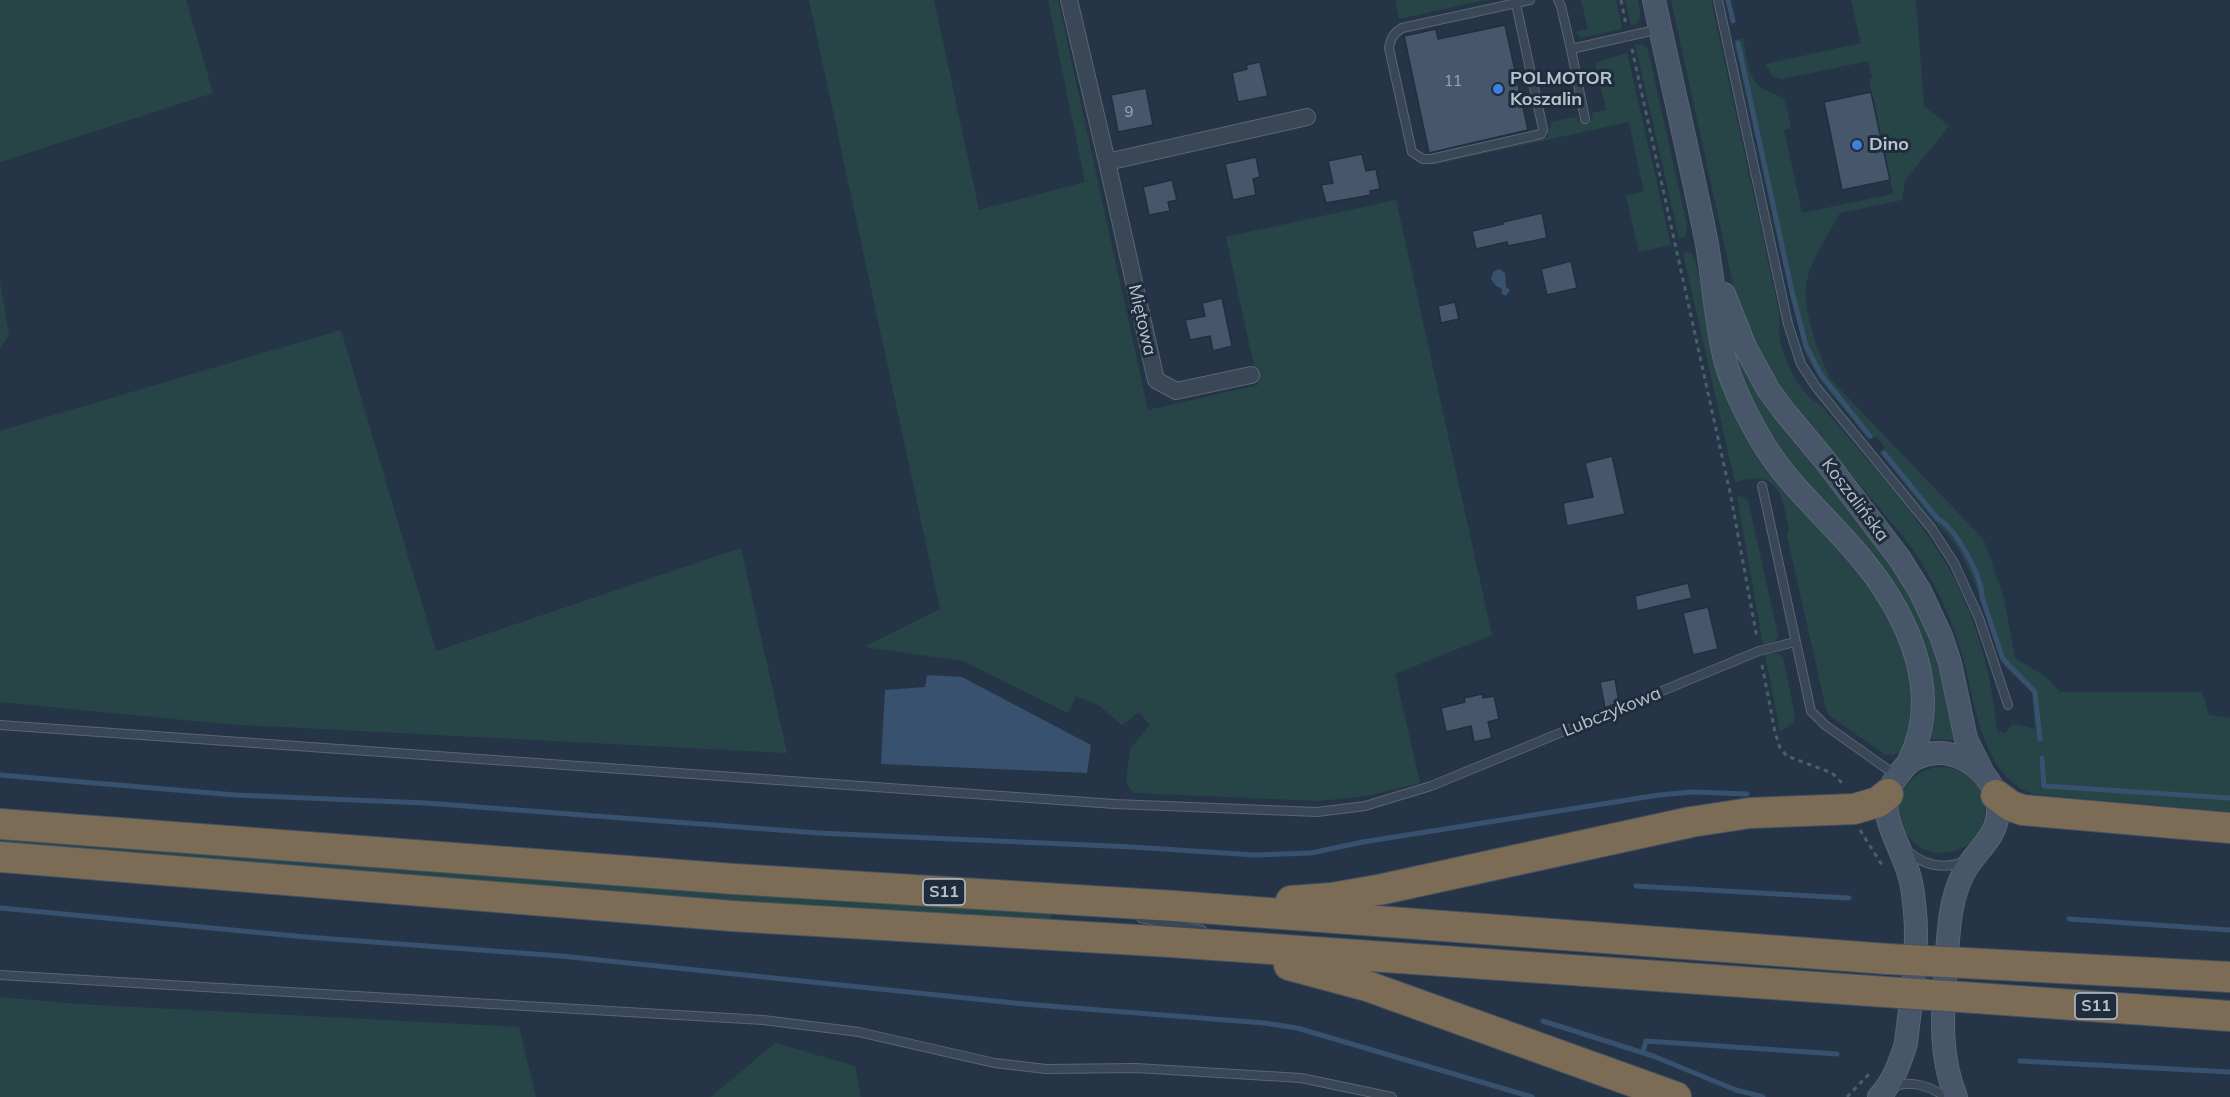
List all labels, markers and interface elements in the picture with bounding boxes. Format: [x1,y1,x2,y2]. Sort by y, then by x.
place label: POLMOTOR Koszalin [1510,68,1612,110]
house number: 11 [1444,72,1462,90]
marker: POLMOTOR Koszalin [1491,82,1505,96]
house number: 9 [1125,103,1133,121]
place label: Dino [1869,134,1909,156]
marker: Dino [1850,138,1864,152]
street label: Miętowa [1123,282,1161,358]
street label: Koszalińska [1817,454,1893,546]
street label: Lubczykowa [1560,683,1664,741]
road number: S11 [923,879,965,905]
road number: S11 [2075,993,2117,1019]

